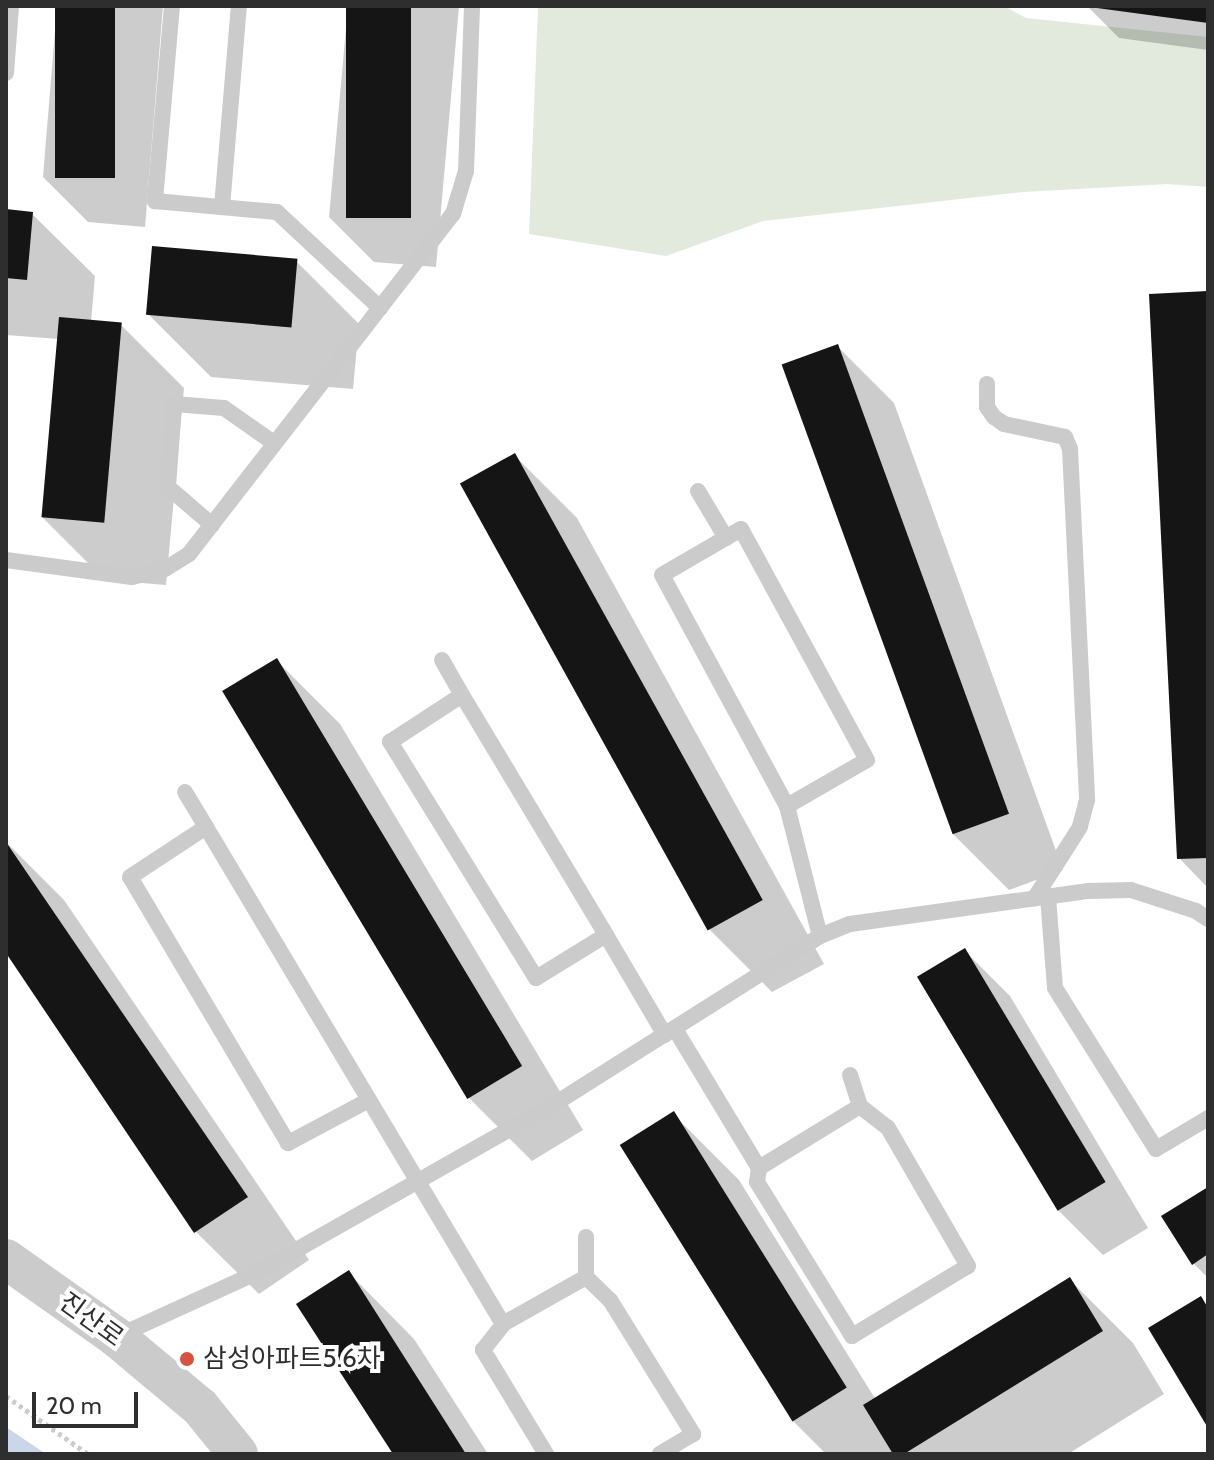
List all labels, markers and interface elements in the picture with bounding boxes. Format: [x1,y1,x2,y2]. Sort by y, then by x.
street label: 진산로 [53,1286,129,1354]
place label: 삼성아파트5.6차 [203,1343,381,1375]
marker: 삼성아파트5.6차 [178,1350,196,1368]
scale bar [36,1376,142,1426]
text: 20 m [46,1391,102,1420]

